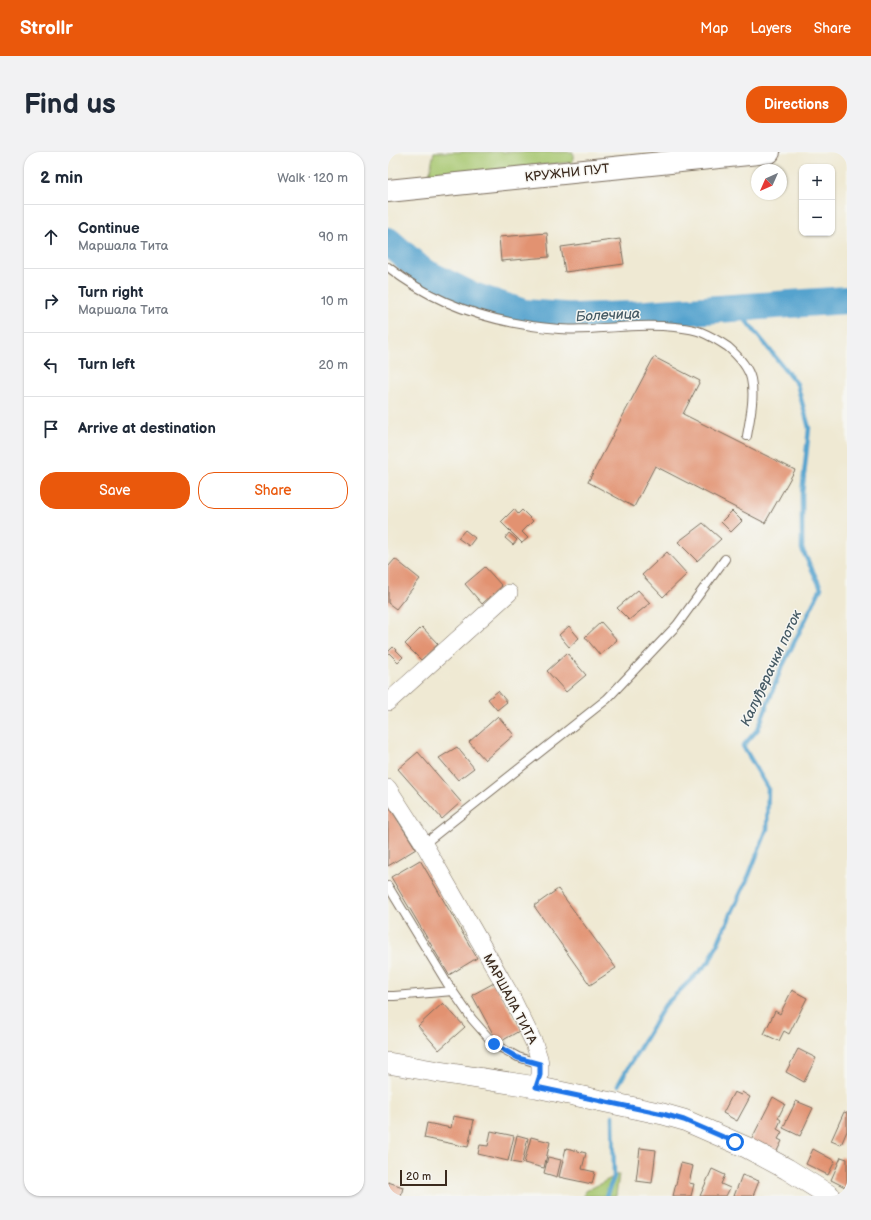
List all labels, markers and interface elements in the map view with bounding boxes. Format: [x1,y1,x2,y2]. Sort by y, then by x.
text: Strollr [20,17,73,40]
text: Map [700,20,728,37]
text: Layers [750,20,792,37]
text: Share [814,20,851,37]
button: Directions [746,86,847,123]
text: Find us [24,88,116,121]
street label: КРУЖНИ ПУТ [524,161,611,185]
north arrow [751,164,787,200]
map controls [799,164,835,236]
button: + [799,164,835,200]
text: 2 min [40,168,83,188]
text: Walk · 120 m [277,170,348,186]
button: − [799,200,835,236]
text: Continue [78,219,140,238]
icon: ahead [40,226,62,248]
text: 90 m [319,229,348,245]
text: Маршала Тита [78,238,168,254]
text: Turn right [78,283,143,302]
icon: right [40,290,62,312]
text: 10 m [321,293,348,309]
text: Маршала Тита [78,302,168,318]
water label: Болечица [575,305,641,325]
icon: left [40,354,62,376]
text: Turn left [78,355,135,374]
text: 20 m [318,357,348,373]
icon: arrive [40,418,62,440]
text: Arrive at destination [78,419,216,438]
button: Save [40,472,190,509]
button: Share [198,472,348,509]
water label: Калуђерачки поток [737,607,806,729]
street label: МАРШАЛА ТИТА [480,951,541,1047]
route end [485,1035,503,1053]
route start [726,1133,744,1151]
scale bar [400,1168,447,1187]
text: 20 m [406,1170,431,1183]

